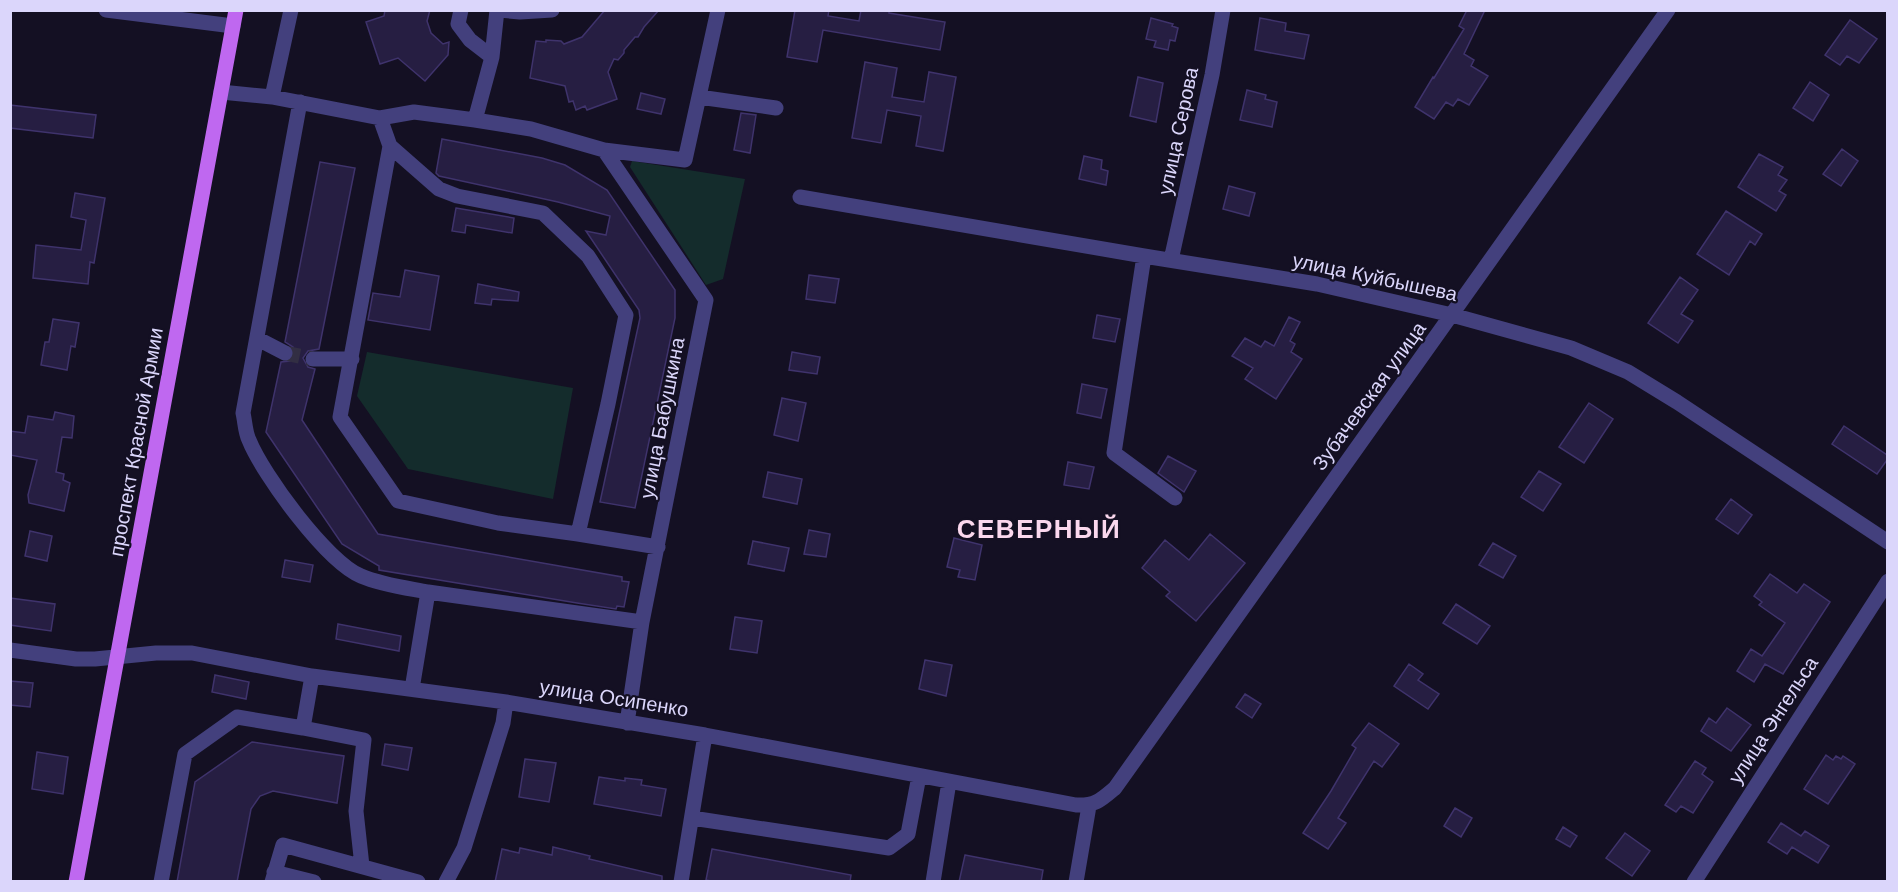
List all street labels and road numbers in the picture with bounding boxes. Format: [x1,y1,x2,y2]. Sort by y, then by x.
street label: улица Серова [1154,64,1202,197]
street label: улица Куйбышева [1291,249,1460,305]
street label: Зубачевская улица [1308,317,1431,474]
street label: проспект Красной Армии [105,326,167,558]
street label: улица Бабушкина [636,335,689,501]
street label: улица Энгельса [1724,652,1823,787]
street label: улица Осипенко [538,675,690,721]

